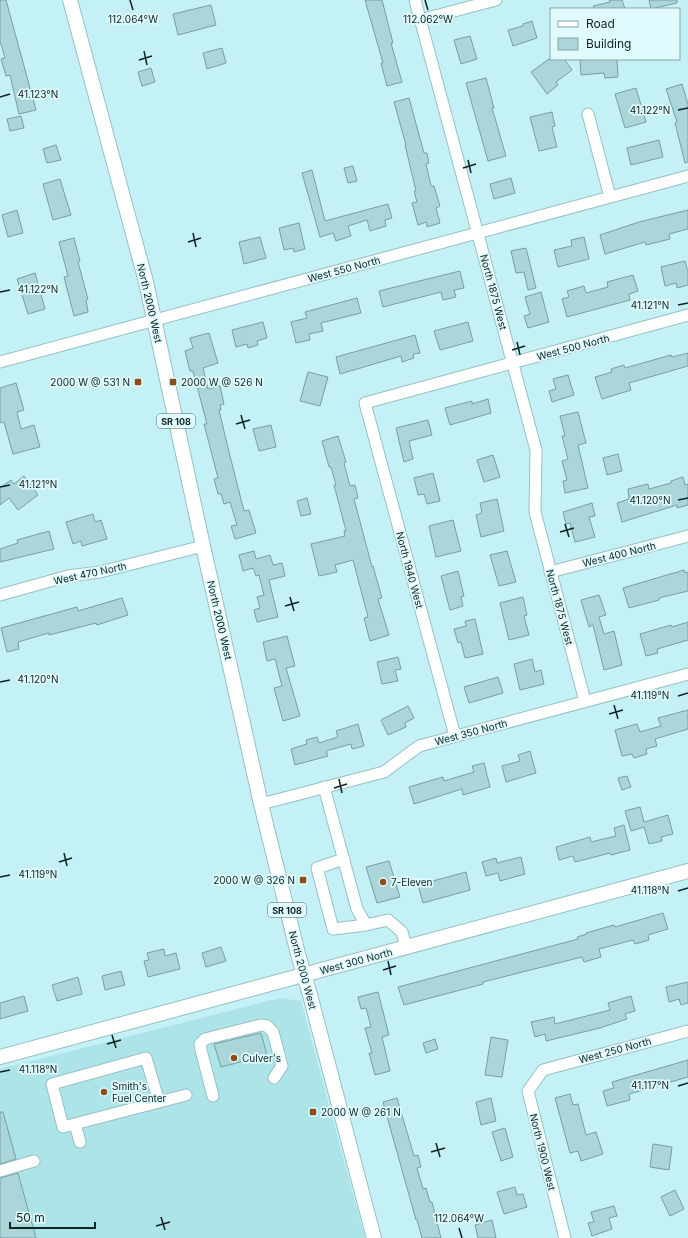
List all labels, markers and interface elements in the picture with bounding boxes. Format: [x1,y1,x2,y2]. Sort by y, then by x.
legend [550,8,680,60]
text: 112.064°W [108,13,158,25]
text: 112.062°W [403,13,453,25]
text: Road [586,16,615,31]
text: Building [586,36,631,51]
text: 41.123°N [18,88,58,100]
text: 41.122°N [630,104,670,116]
street label: North 1875 West [478,253,510,332]
street label: West 550 North [306,254,382,284]
street label: North 2000 West [135,262,165,345]
text: 41.122°N [18,283,58,295]
text: 41.121°N [631,299,669,311]
street label: West 500 North [535,332,611,362]
place label: 2000 W @ 531 N [50,376,130,388]
place label: 2000 W @ 526 N [181,376,263,388]
marker: 2000 W @ 531 N [133,377,143,387]
marker: 2000 W @ 526 N [168,377,178,387]
road number: SR 108 [157,414,195,428]
text: 41.121°N [19,478,57,490]
text: 41.120°N [630,494,670,506]
street label: North 1940 West [394,530,426,610]
street label: West 400 North [581,539,657,569]
street label: West 470 North [52,559,128,587]
street label: North 1875 West [544,568,576,647]
street label: North 2000 West [205,579,235,662]
text: 41.120°N [18,673,58,685]
text: 41.119°N [631,689,669,701]
street label: West 350 North [433,717,509,747]
text: 41.119°N [19,868,57,880]
place label: 2000 W @ 326 N [213,874,295,886]
marker: 2000 W @ 326 N [298,875,308,885]
place label: 7-Eleven [391,876,433,888]
marker: 7-Eleven [378,877,388,887]
text: 41.118°N [631,884,669,896]
road number: SR 108 [268,903,306,917]
street label: North 2000 West [287,929,319,1011]
street label: West 300 North [318,946,394,976]
street label: West 250 North [577,1035,653,1065]
place label: Culver's [242,1052,281,1064]
marker: Culver's [229,1053,239,1063]
text: 41.118°N [19,1063,57,1075]
text: 41.117°N [631,1079,669,1091]
place label: Smith's Fuel Center [112,1080,167,1104]
marker: Smith's Fuel Center [99,1087,109,1097]
place label: 2000 W @ 261 N [321,1106,401,1118]
marker: 2000 W @ 261 N [308,1107,318,1117]
street label: North 1900 West [528,1112,559,1192]
scale bar [10,1204,95,1230]
text: 50 m [16,1210,45,1225]
text: 112.064°W [434,1212,484,1224]

